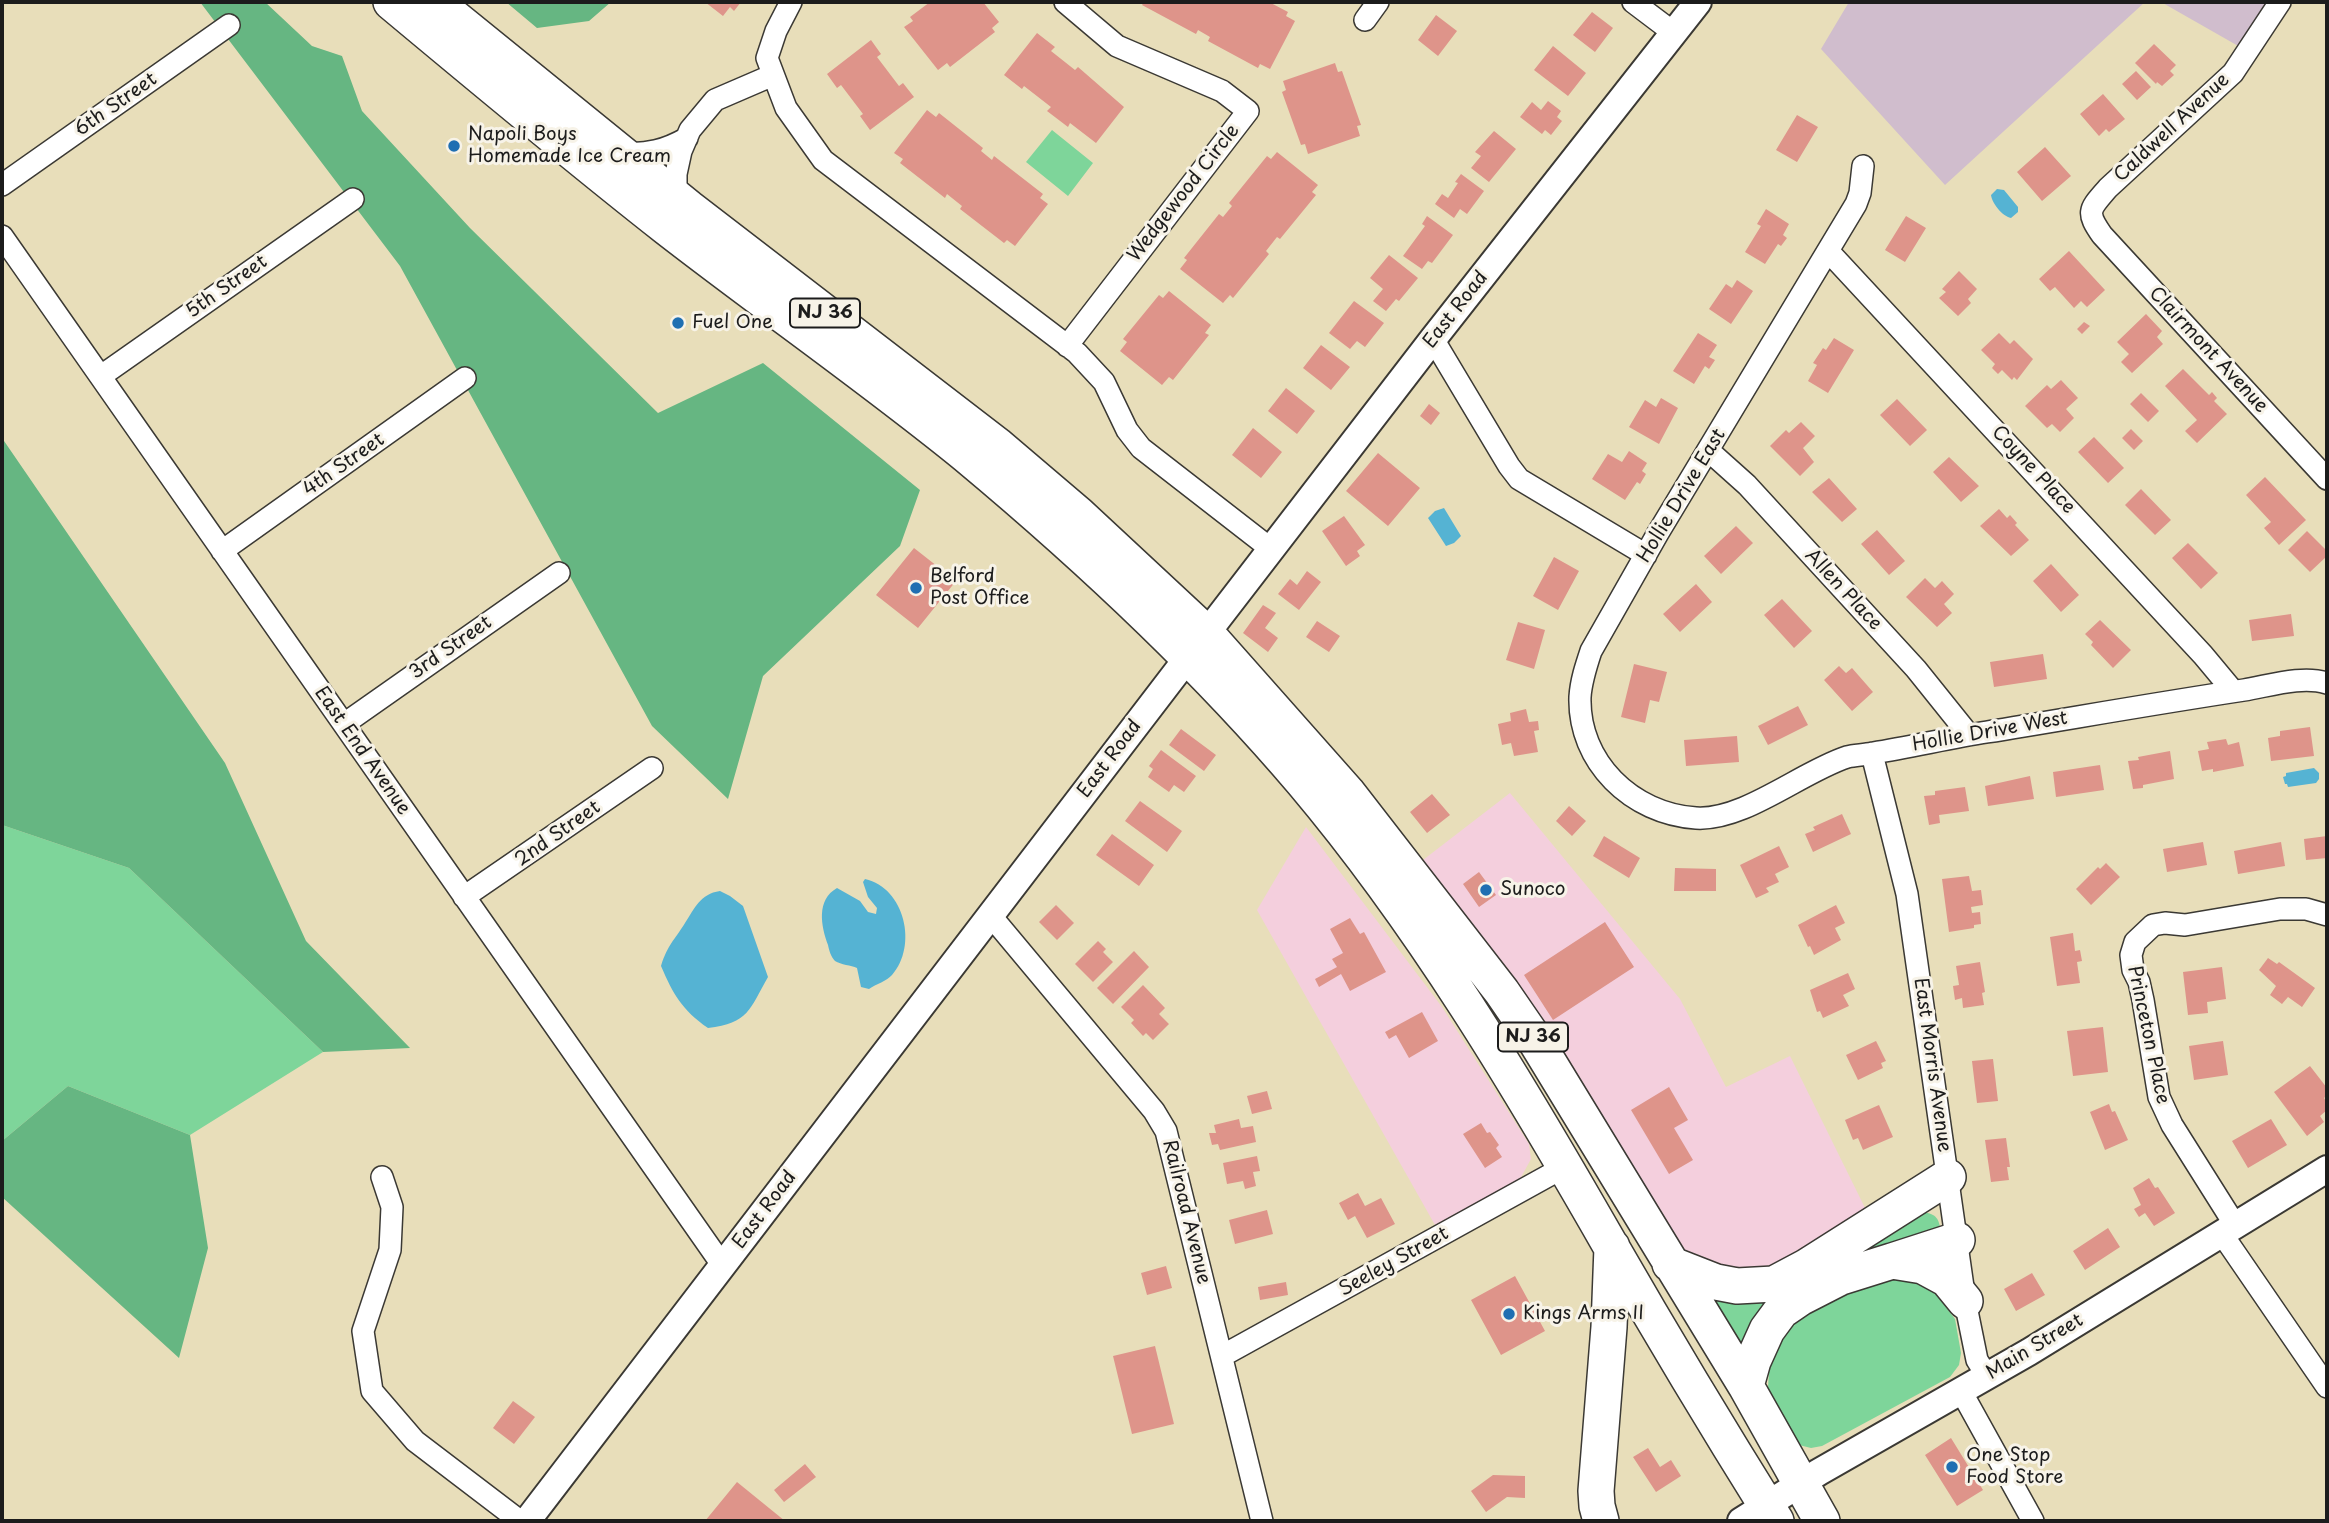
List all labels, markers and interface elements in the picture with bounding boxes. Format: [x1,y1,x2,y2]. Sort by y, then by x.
street label: 6th Street [70,68,162,142]
street label: Caldwell Avenue [2110,69,2234,187]
street label: Wedgewood Circle [1123,120,1245,266]
place label: Napoli Boys Homemade Ice Cream [468,124,671,168]
marker: Napoli Boys Homemade Ice Cream [446,138,462,154]
street label: 5th Street [182,251,272,323]
street label: East Road [1419,267,1493,353]
street label: Clairmont Avenue [2144,282,2272,418]
road number: NJ 36 [790,298,860,328]
place label: Fuel One [692,312,773,334]
marker: Fuel One [670,315,686,331]
street label: Coyne Place [1986,421,2080,519]
street label: Hollie Drive East [1633,425,1731,567]
street label: 4th Street [299,429,389,501]
street label: Allen Place [1800,545,1886,635]
place label: Belford Post Office [930,566,1029,610]
marker: Belford Post Office [908,580,924,596]
street label: 3rd Street [405,611,497,685]
street label: East End Avenue [309,682,415,820]
street label: Hollie Drive West [1911,707,2069,757]
street label: East Road [1073,716,1147,802]
street label: 2nd Street [511,796,605,872]
place label: Sunoco [1500,879,1566,901]
marker: Sunoco [1478,882,1494,898]
street label: Princeton Place [2122,964,2174,1106]
street label: East Morris Avenue [1908,976,1956,1154]
road number: NJ 36 [1498,1022,1568,1052]
street label: Railroad Avenue [1157,1138,1215,1286]
street label: East Road [728,1167,802,1253]
street label: Seeley Street [1335,1222,1453,1302]
place label: Kings Arms II [1523,1303,1644,1325]
marker: Kings Arms II [1501,1306,1517,1322]
street label: Main Street [1982,1309,2088,1385]
place label: One Stop Food Store [1966,1445,2063,1489]
marker: One Stop Food Store [1944,1459,1960,1475]

